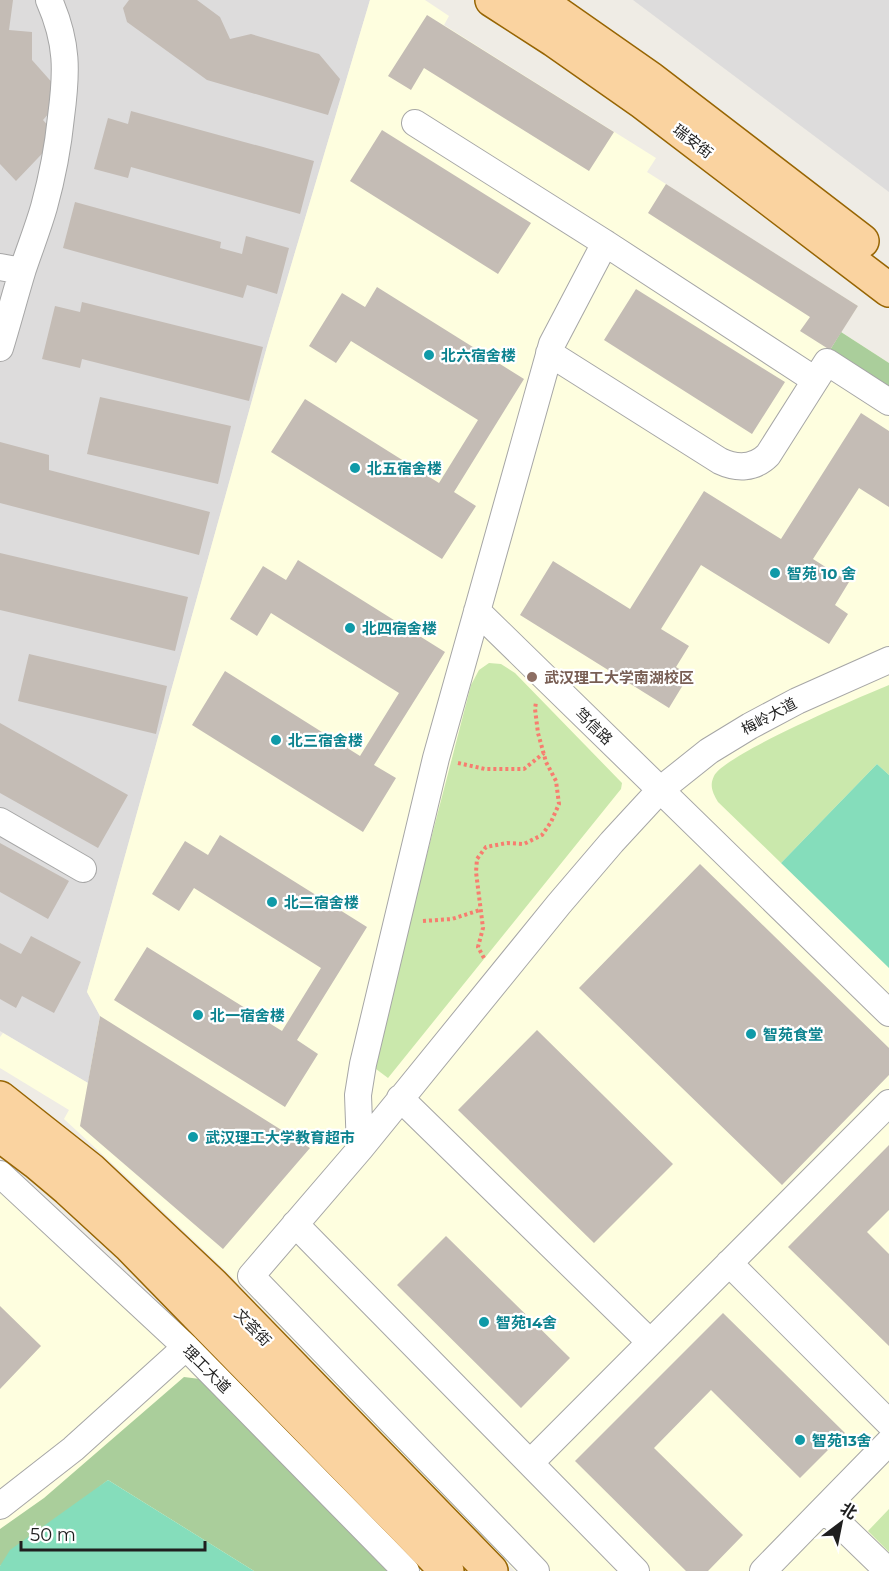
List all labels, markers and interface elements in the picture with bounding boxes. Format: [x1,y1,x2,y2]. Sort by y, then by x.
street label: 瑞安街 [669,120,717,162]
place label: 北六宿舍楼 [441,346,516,365]
marker: 北六宿舍楼 [422,348,436,362]
place label: 北五宿舍楼 [367,459,442,478]
marker: 北五宿舍楼 [348,461,362,475]
place label: 智苑 10 舍 [787,564,857,583]
marker: 智苑 10 舍 [768,566,782,580]
place label: 北四宿舍楼 [362,619,437,638]
marker: 北四宿舍楼 [343,621,357,635]
place label: 武汉理工大学南湖校区 [544,668,694,687]
marker: 武汉理工大学南湖校区 [525,670,539,684]
street label: 梅岭大道 [738,694,800,738]
street label: 笃信路 [571,704,617,748]
place label: 北三宿舍楼 [288,731,363,750]
marker: 北三宿舍楼 [269,733,283,747]
place label: 北二宿舍楼 [284,893,359,912]
marker: 北二宿舍楼 [265,895,279,909]
place label: 北一宿舍楼 [210,1006,285,1025]
marker: 北一宿舍楼 [191,1008,205,1022]
place label: 智苑食堂 [763,1025,823,1044]
marker: 智苑食堂 [744,1027,758,1041]
place label: 武汉理工大学教育超市 [205,1128,355,1147]
marker: 武汉理工大学教育超市 [186,1130,200,1144]
street label: 文荟街 [231,1304,275,1350]
place label: 智苑14舍 [496,1313,557,1332]
marker: 智苑14舍 [477,1315,491,1329]
street label: 理工大道 [179,1341,235,1397]
place label: 智苑13舍 [812,1431,872,1450]
marker: 智苑13舍 [793,1433,807,1447]
north arrow [811,1493,871,1553]
text: 北 [837,1498,861,1523]
scale bar [21,1514,206,1552]
text: 50 m [30,1524,76,1546]

